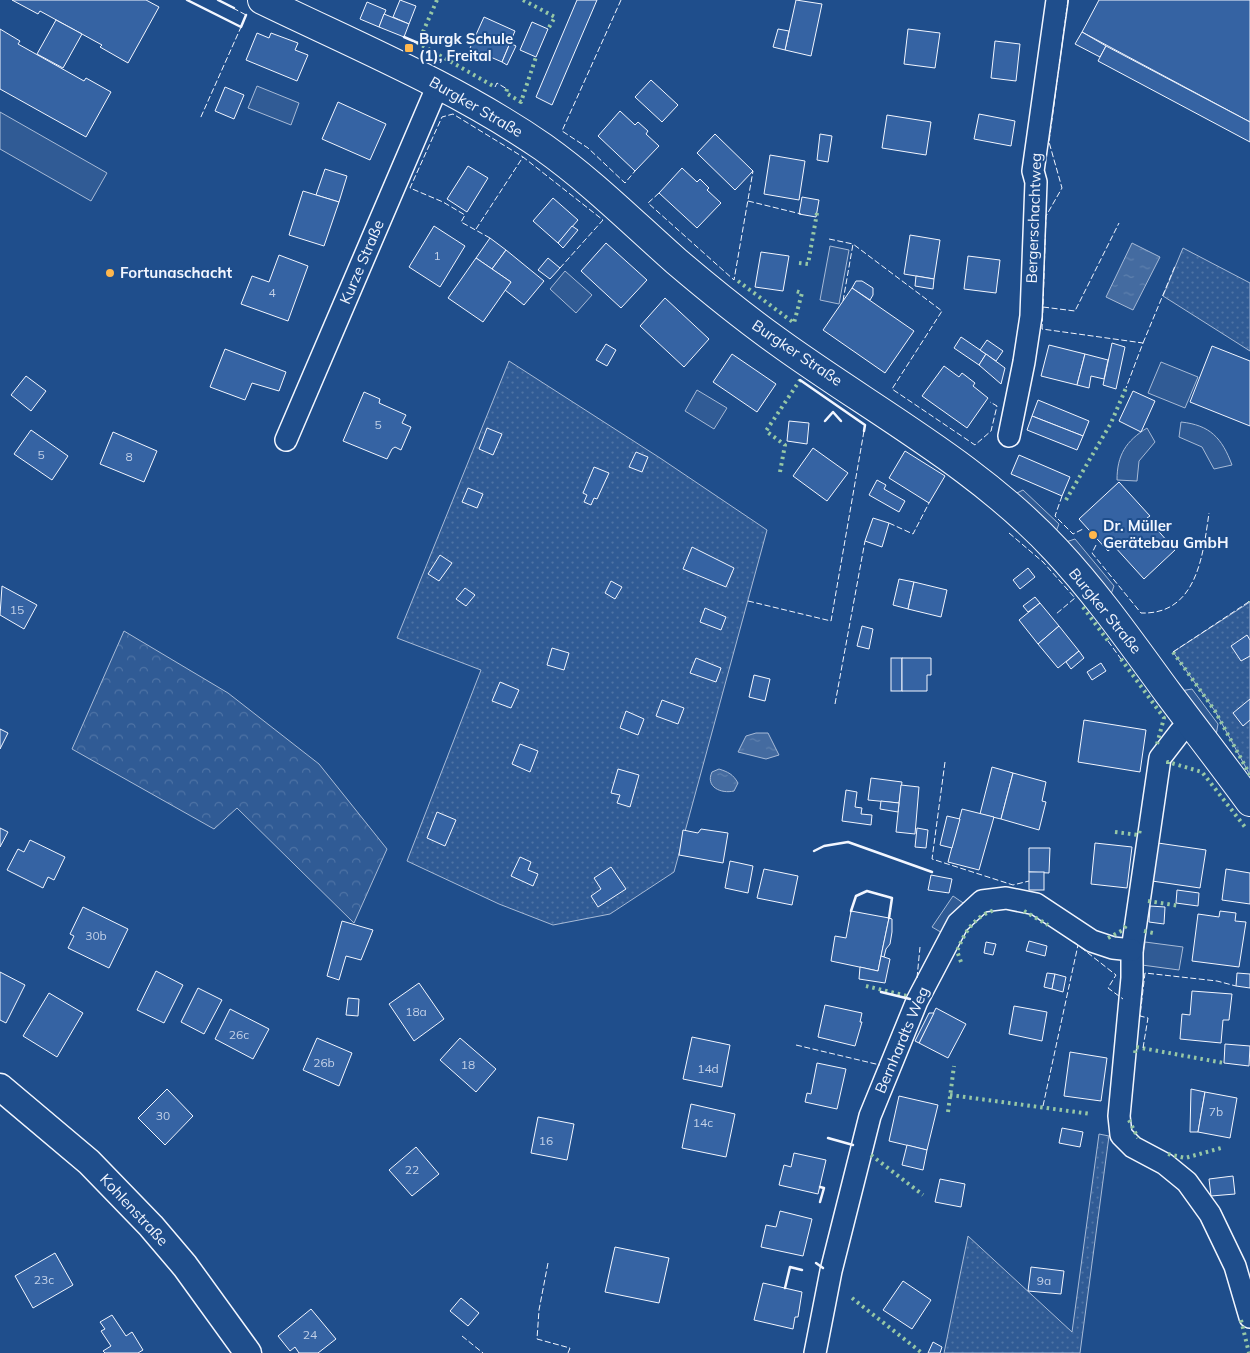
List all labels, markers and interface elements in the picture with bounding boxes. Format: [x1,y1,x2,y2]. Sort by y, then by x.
place label: Burgk Schule (1), Freital [419,29,513,65]
marker: Burgk Schule (1), Freital [403,42,415,54]
street label: Burgker Straße [426,72,526,141]
street label: Bergerschachtweg [1022,152,1045,284]
street label: Kurze Straße [335,217,388,307]
house number: 1 [433,248,441,263]
place label: Fortunaschacht [120,263,233,282]
marker: Fortunaschacht [104,267,116,279]
house number: 4 [268,285,276,300]
street label: Burgker Straße [748,315,846,390]
house number: 5 [374,417,382,432]
house number: 5 [37,447,45,462]
house number: 8 [125,449,133,464]
place label: Dr. Müller Gerätebau GmbH [1103,516,1229,552]
marker: Dr. Müller Gerätebau GmbH [1087,529,1099,541]
street label: Burgker Straße [1065,564,1146,657]
house number: 15 [10,602,24,617]
house number: 30b [85,928,107,943]
street label: Bernhardts Weg [870,983,933,1096]
house number: 18a [405,1004,427,1019]
house number: 26c [229,1027,249,1042]
house number: 26b [313,1055,335,1070]
house number: 18 [461,1057,475,1072]
house number: 14d [697,1061,719,1076]
house number: 7b [1209,1104,1223,1119]
house number: 30 [156,1108,170,1123]
house number: 14c [693,1115,713,1130]
house number: 16 [539,1133,553,1148]
house number: 22 [405,1162,419,1177]
street label: Kohlenstraße [96,1170,173,1250]
house number: 23c [34,1272,54,1287]
house number: 9a [1037,1273,1051,1288]
house number: 24 [303,1327,317,1342]

